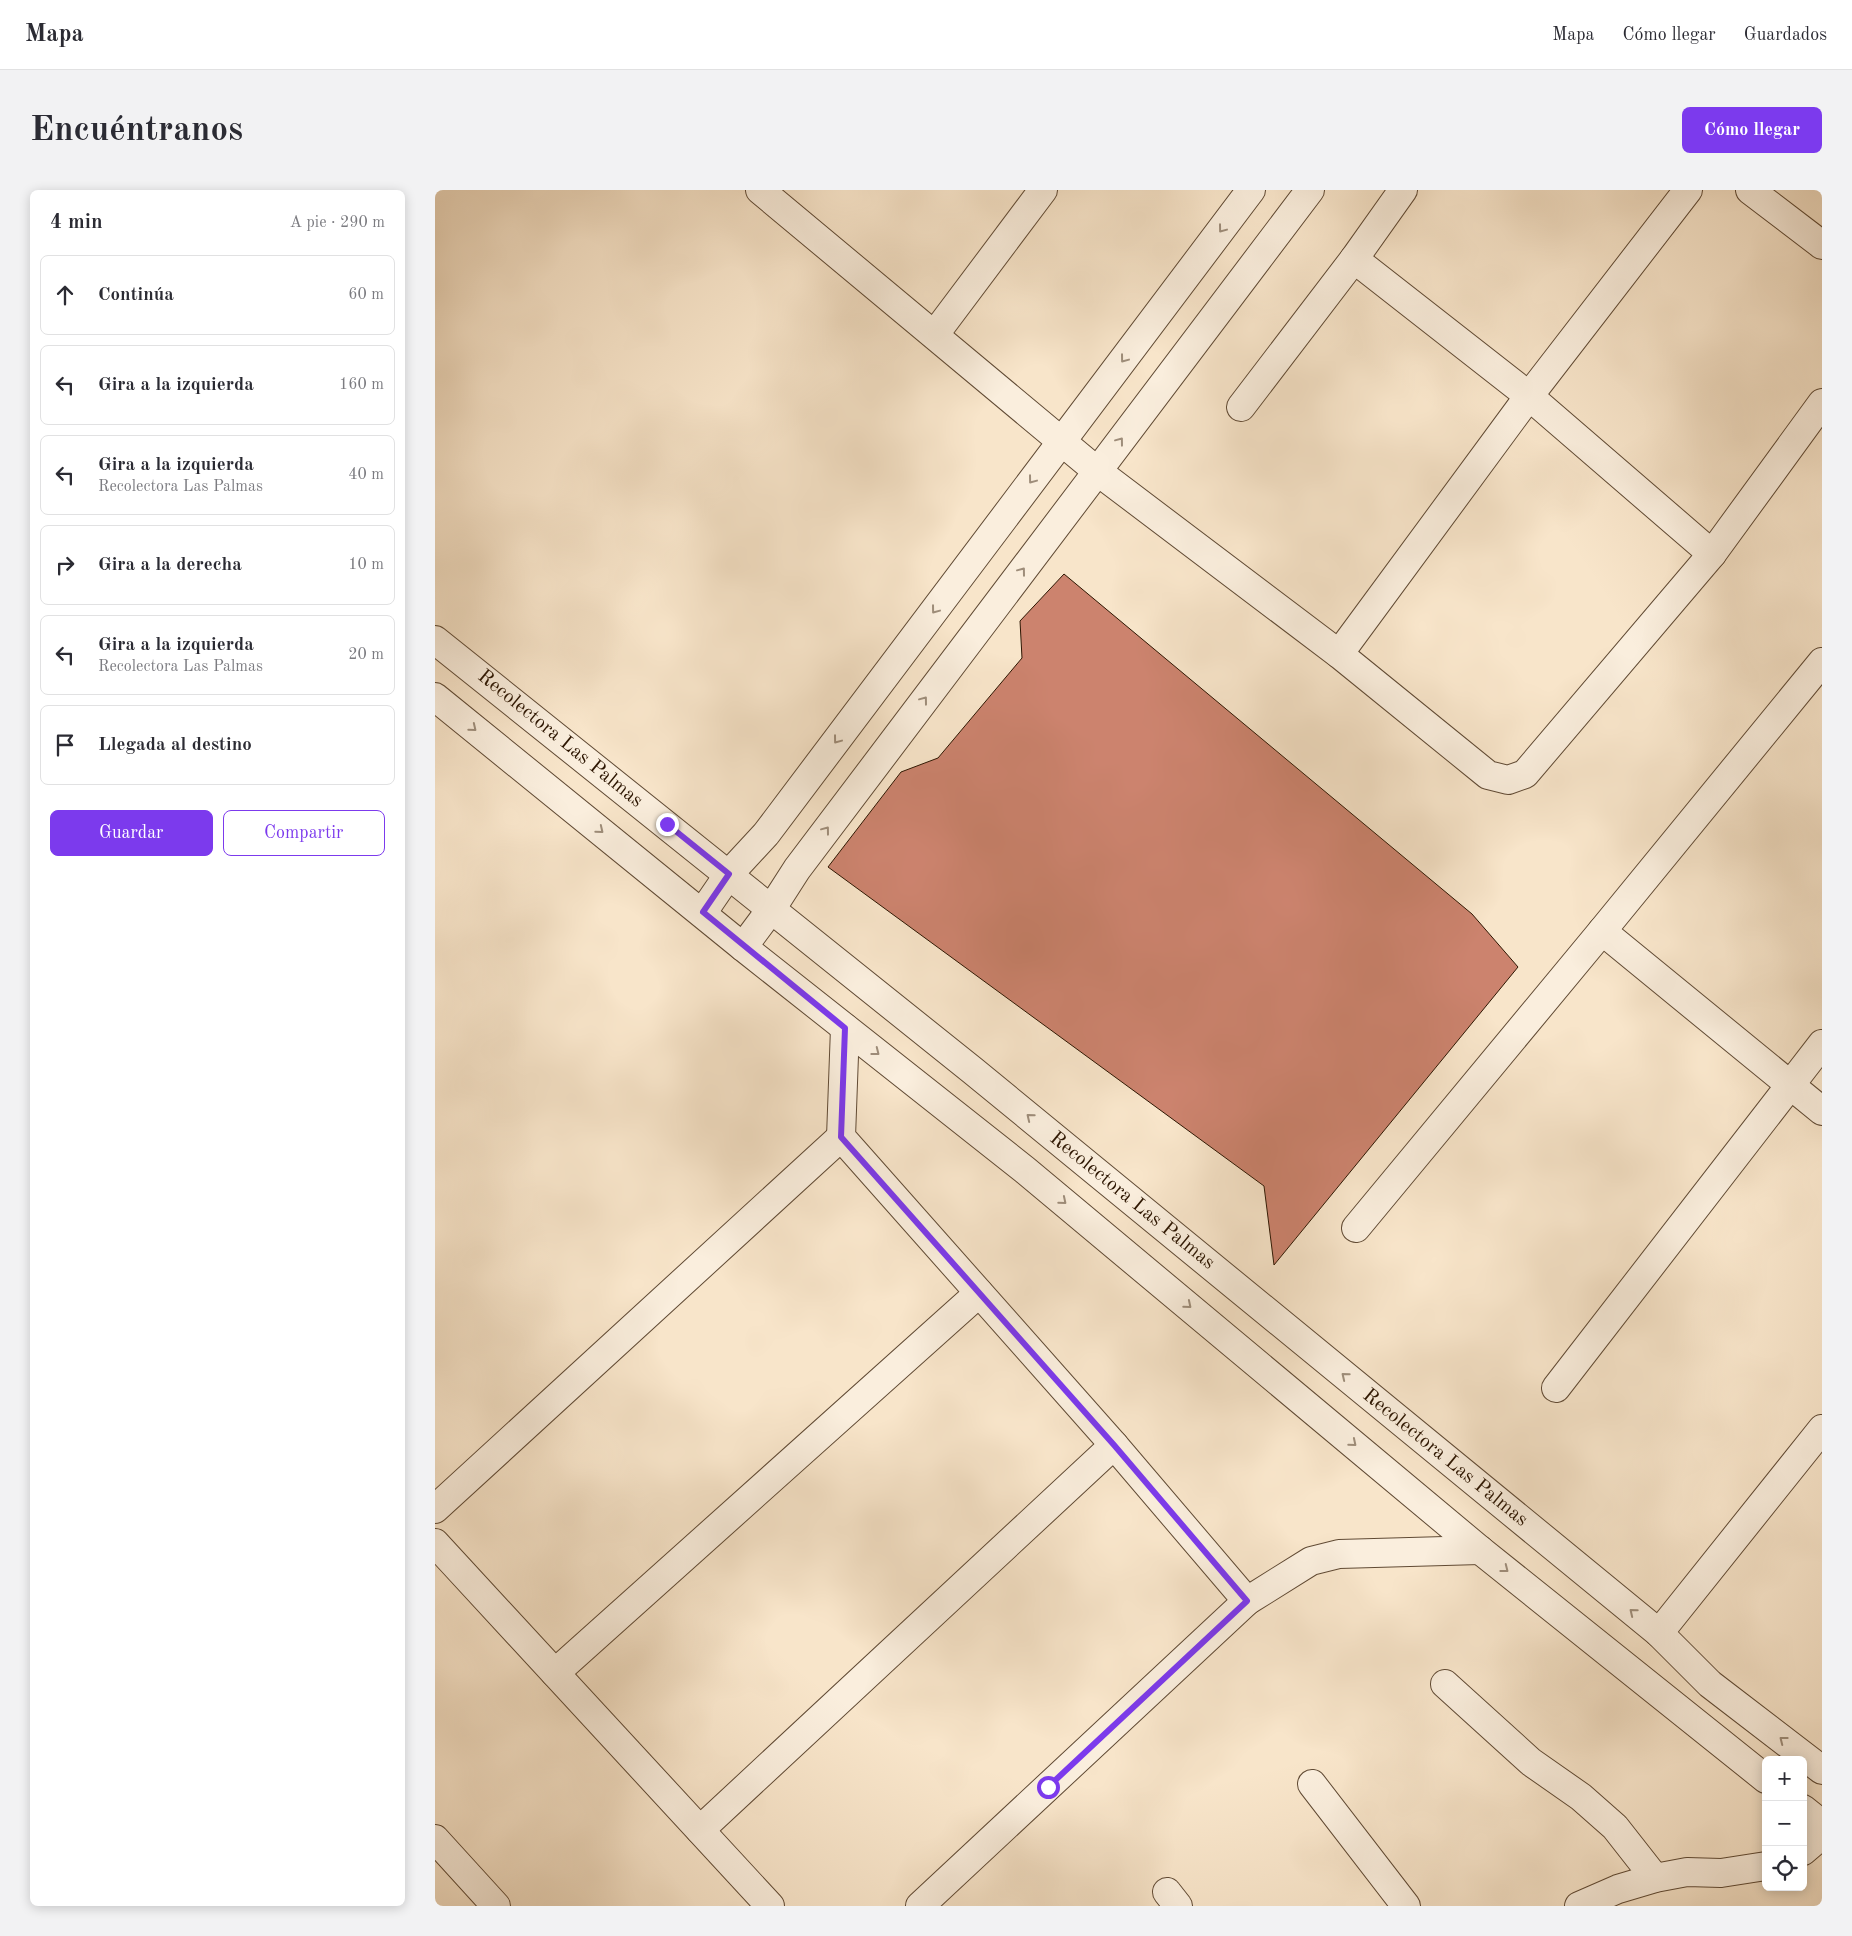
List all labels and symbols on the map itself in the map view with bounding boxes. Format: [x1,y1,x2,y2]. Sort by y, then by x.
one-way arrow [1219,223,1228,233]
one-way arrow [1121,353,1130,363]
one-way arrow [1114,438,1122,447]
one-way arrow [1030,474,1038,483]
one-way arrow [1016,567,1025,577]
one-way arrow [932,604,940,613]
street label: Recolectora Las Palmas [474,666,646,812]
one-way arrow [918,696,927,706]
one-way arrow [467,722,476,730]
one-way arrow [834,734,843,744]
route end [656,813,679,836]
one-way arrow [594,824,603,832]
one-way arrow [820,826,829,836]
one-way arrow [870,1047,879,1055]
one-way arrow [1027,1115,1036,1123]
street label: Recolectora Las Palmas [1046,1128,1218,1274]
one-way arrow [1057,1195,1066,1203]
one-way arrow [1182,1299,1191,1307]
one-way arrow [1342,1372,1351,1381]
street label: Recolectora Las Palmas [1359,1385,1531,1531]
one-way arrow [1347,1437,1356,1446]
one-way arrow [1499,1563,1509,1572]
one-way arrow [1630,1608,1639,1617]
one-way arrow [1779,1737,1789,1746]
route start [1037,1776,1060,1799]

